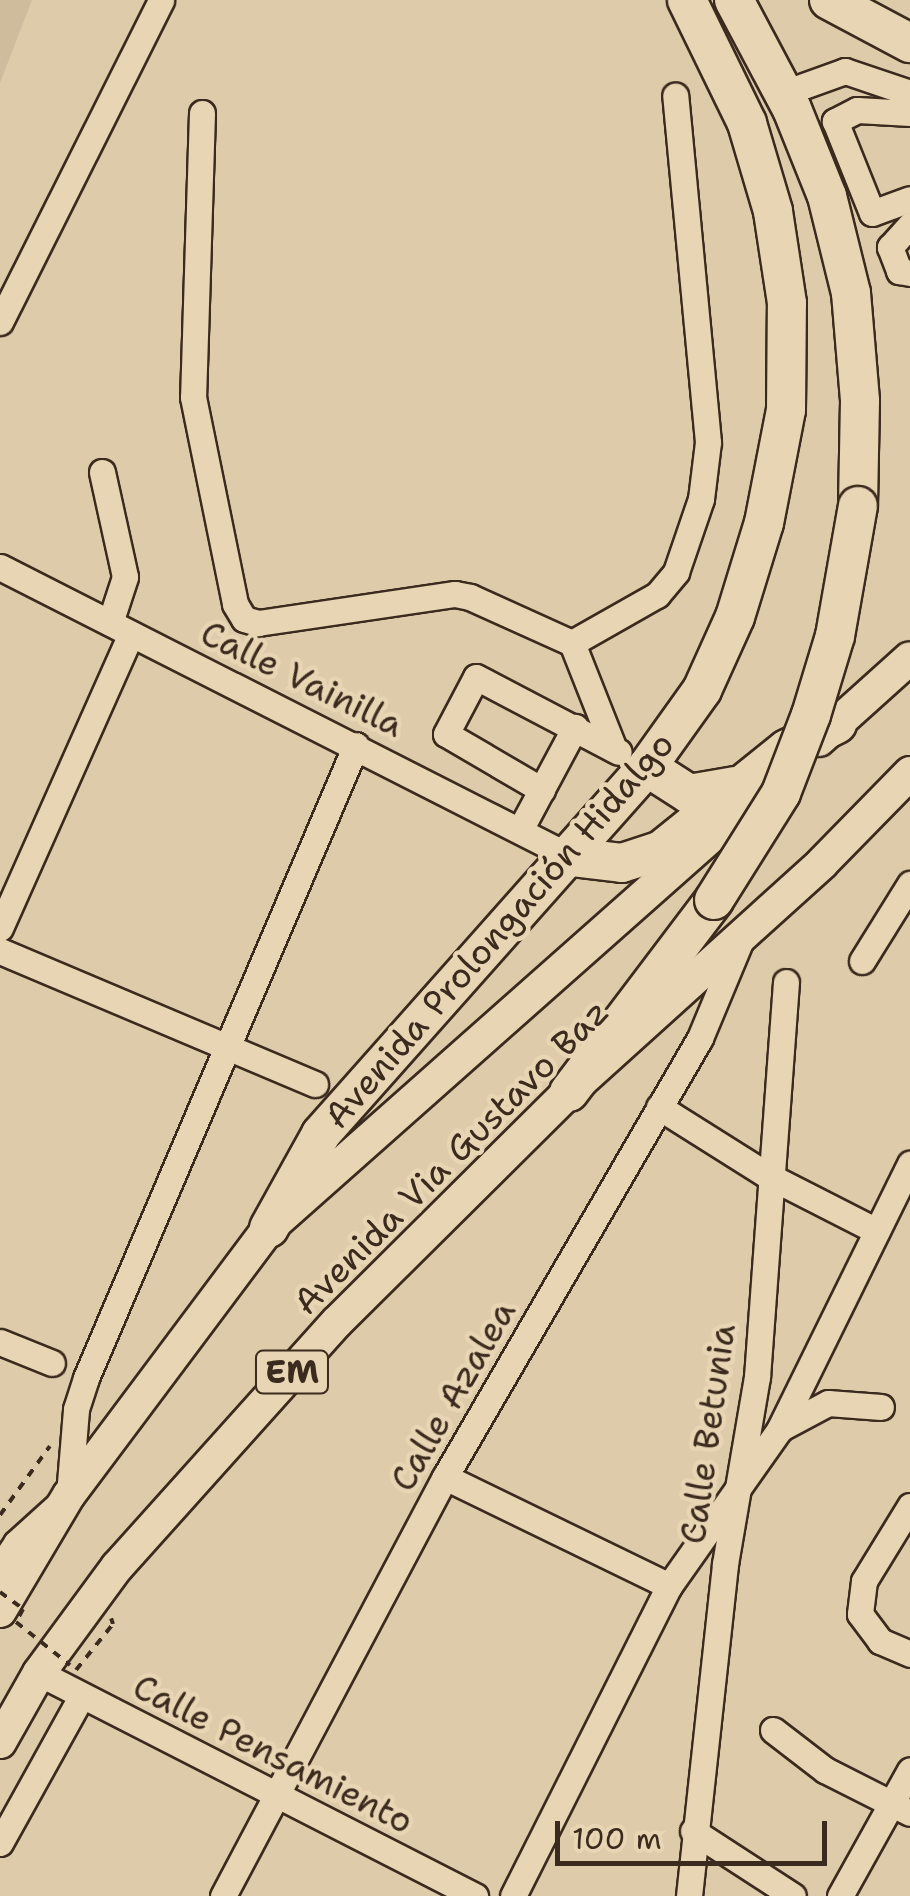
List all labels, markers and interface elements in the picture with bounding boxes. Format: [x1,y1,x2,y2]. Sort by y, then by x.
street label: Calle Vainilla [194,612,410,746]
street label: Avenida Prolongación Hidalgo [316,723,682,1137]
street label: Avenida Via Gustavo Baz [285,991,617,1323]
street label: Calle Azalea [382,1293,524,1499]
street label: Calle Betunia [672,1321,744,1547]
road number: EM [254,1345,330,1399]
street label: Calle Pensamiento [126,1665,420,1843]
scale bar [560,1801,832,1863]
text: 100 m [572,1818,662,1859]

